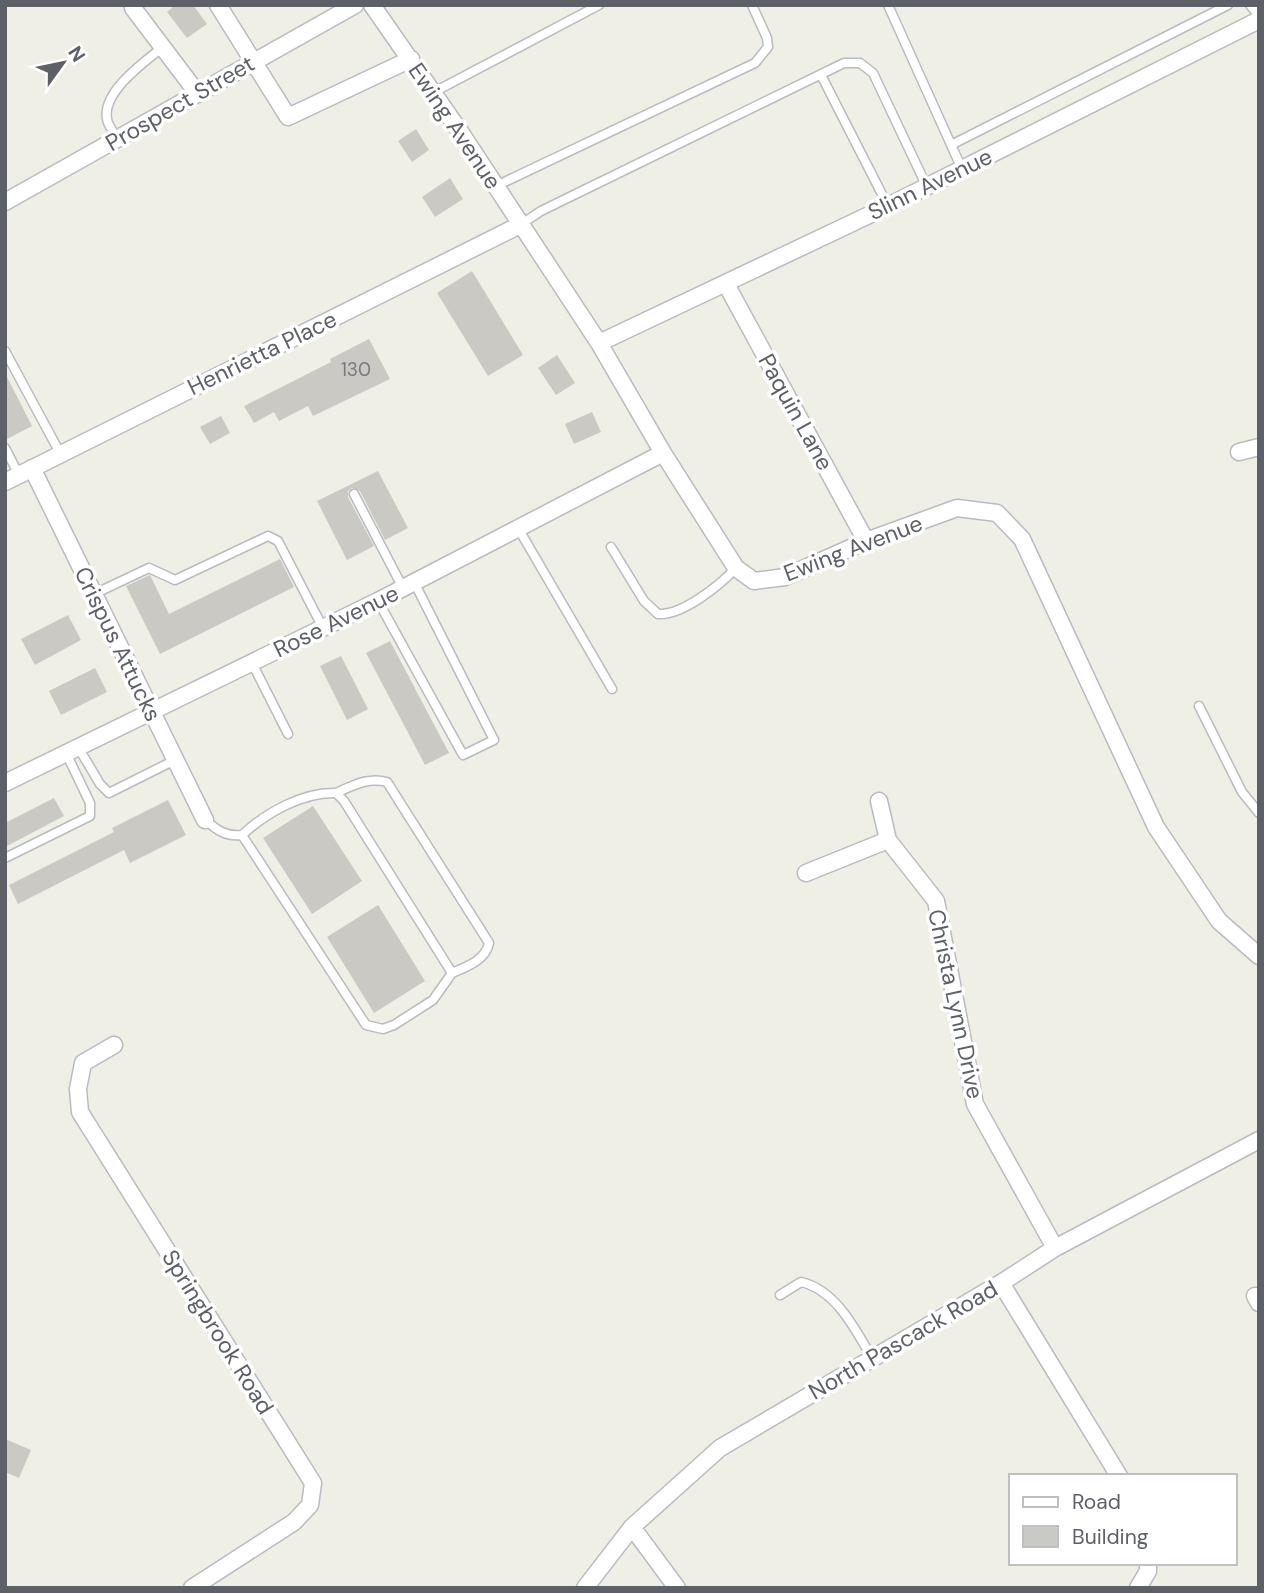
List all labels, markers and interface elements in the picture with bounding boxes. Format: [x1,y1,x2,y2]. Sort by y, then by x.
north arrow [28,28,98,98]
text: N [63,41,91,67]
street label: Prospect Street [100,48,260,158]
street label: Ewing Avenue [402,57,508,195]
street label: Slinn Avenue [863,141,997,227]
street label: Henrietta Place [182,304,342,402]
street label: Paquin Lane [752,348,840,476]
house number: 130 [341,357,371,382]
street label: Ewing Avenue [779,508,927,588]
street label: Crispus Attucks [68,562,168,726]
street label: Rose Avenue [269,578,403,664]
street label: Christa Lynn Drive [921,907,991,1101]
street label: Springbrook Road [155,1244,281,1420]
street label: North Pascack Road [803,1274,1003,1406]
legend [1009,1474,1236,1565]
text: Road [1072,1488,1121,1516]
text: Building [1072,1523,1149,1551]

